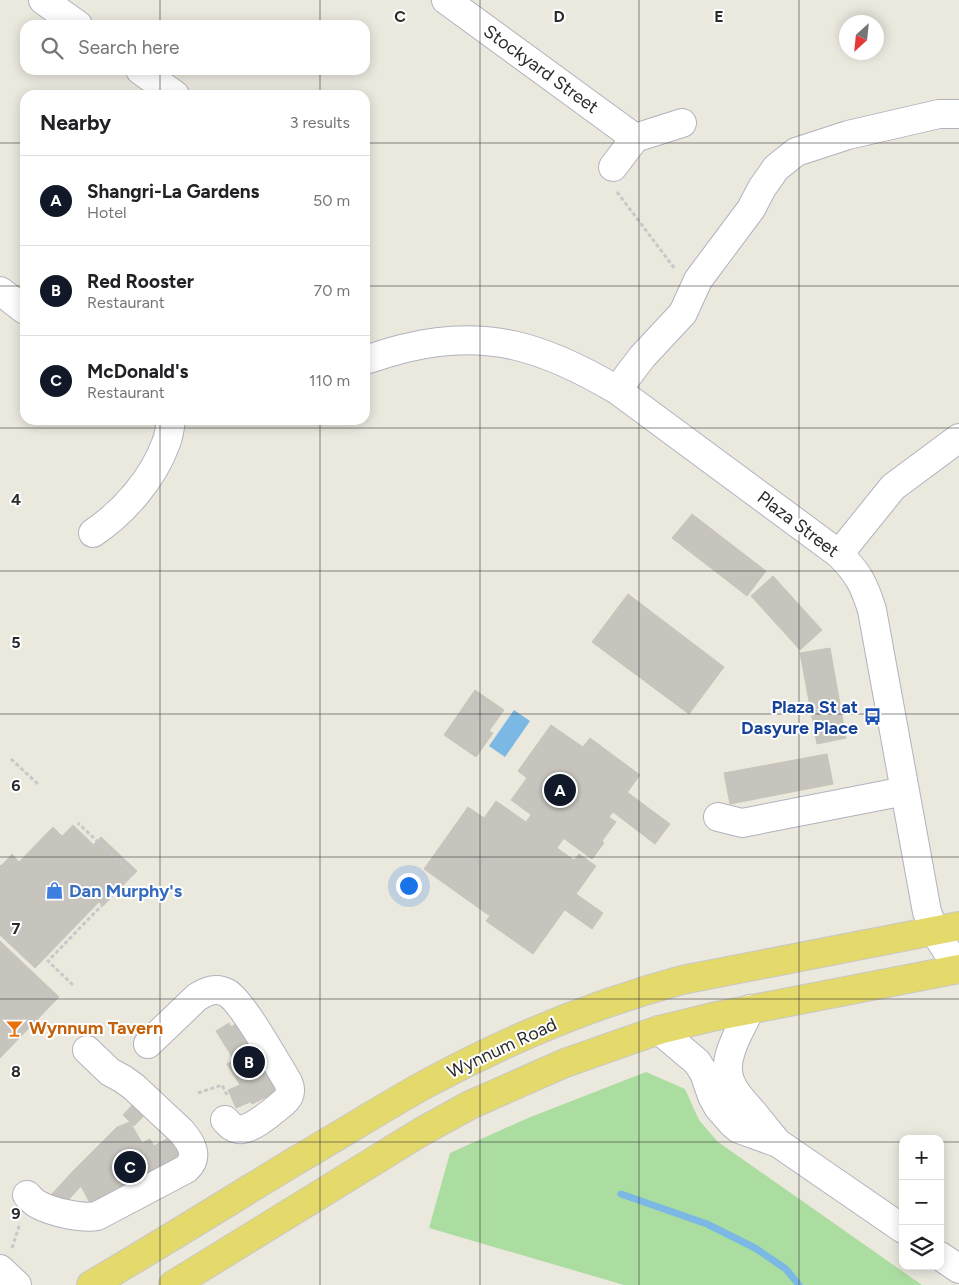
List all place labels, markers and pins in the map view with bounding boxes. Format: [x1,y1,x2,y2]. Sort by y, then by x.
place label: Plaza St at Dasyure Place [741,696,858,739]
bus stop icon: Plaza St at Dasyure Place [862,707,882,727]
pin: A [544,771,576,809]
place label: Dan Murphy's [69,880,183,902]
shop icon: Dan Murphy's [45,881,65,901]
place label: Wynnum Tavern [29,1017,163,1039]
bar icon: Wynnum Tavern [5,1018,25,1038]
pin: B [233,1043,265,1081]
pin: C [114,1148,146,1186]

